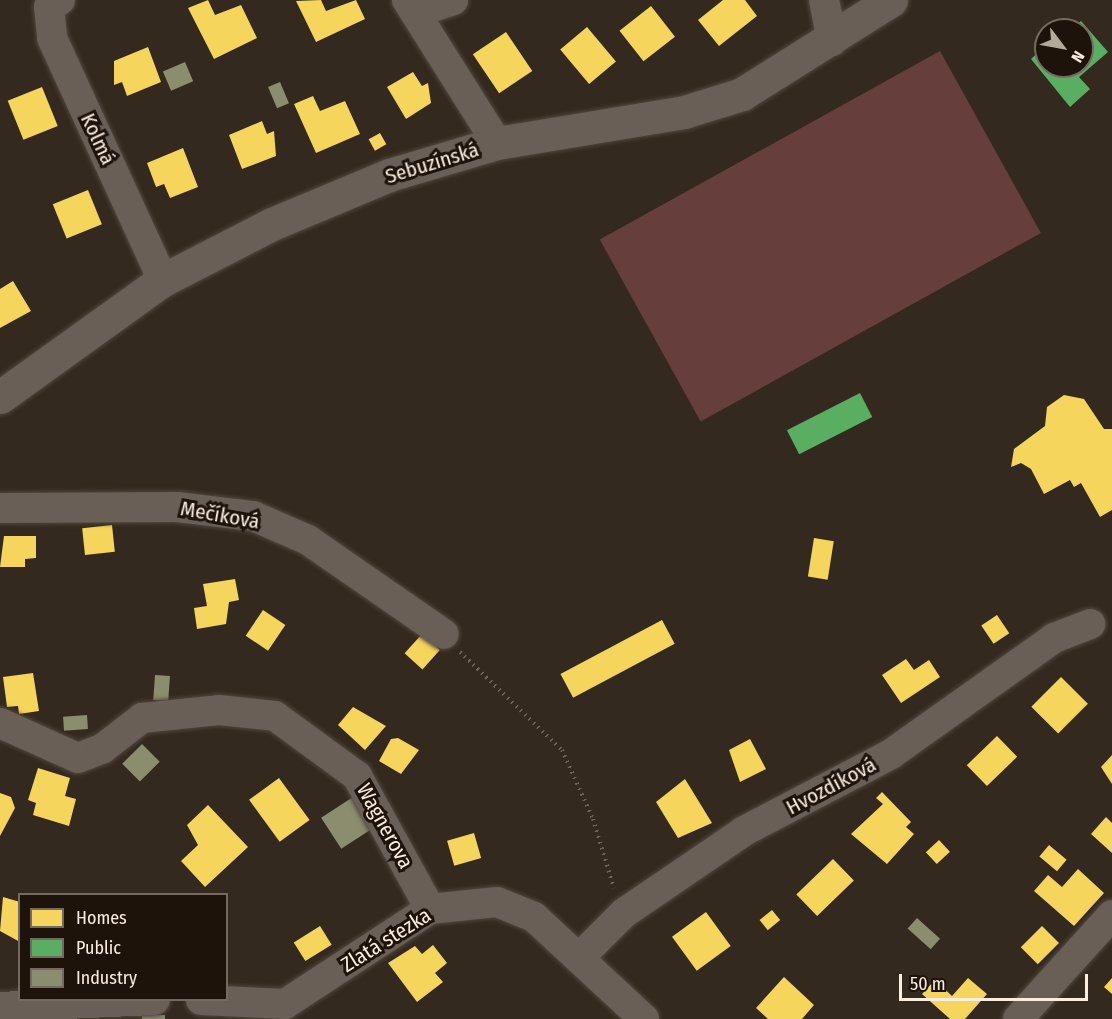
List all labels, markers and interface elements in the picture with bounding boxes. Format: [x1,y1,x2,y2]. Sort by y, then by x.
north arrow [1034,18,1094,78]
text: N [1067,48,1089,66]
street label: Kolmá [75,109,121,169]
street label: Sebuzínská [382,137,482,189]
street label: Mečíková [179,496,261,534]
street label: Hvozdíková [782,752,880,820]
street label: Wagnerova [351,779,419,873]
legend [18,893,228,1001]
street label: Zlatá stezka [336,903,436,977]
text: Homes [76,907,127,929]
text: Public [76,937,121,959]
scale bar [902,962,1091,1000]
text: Industry [76,967,137,989]
text: 50 m [910,973,946,995]

